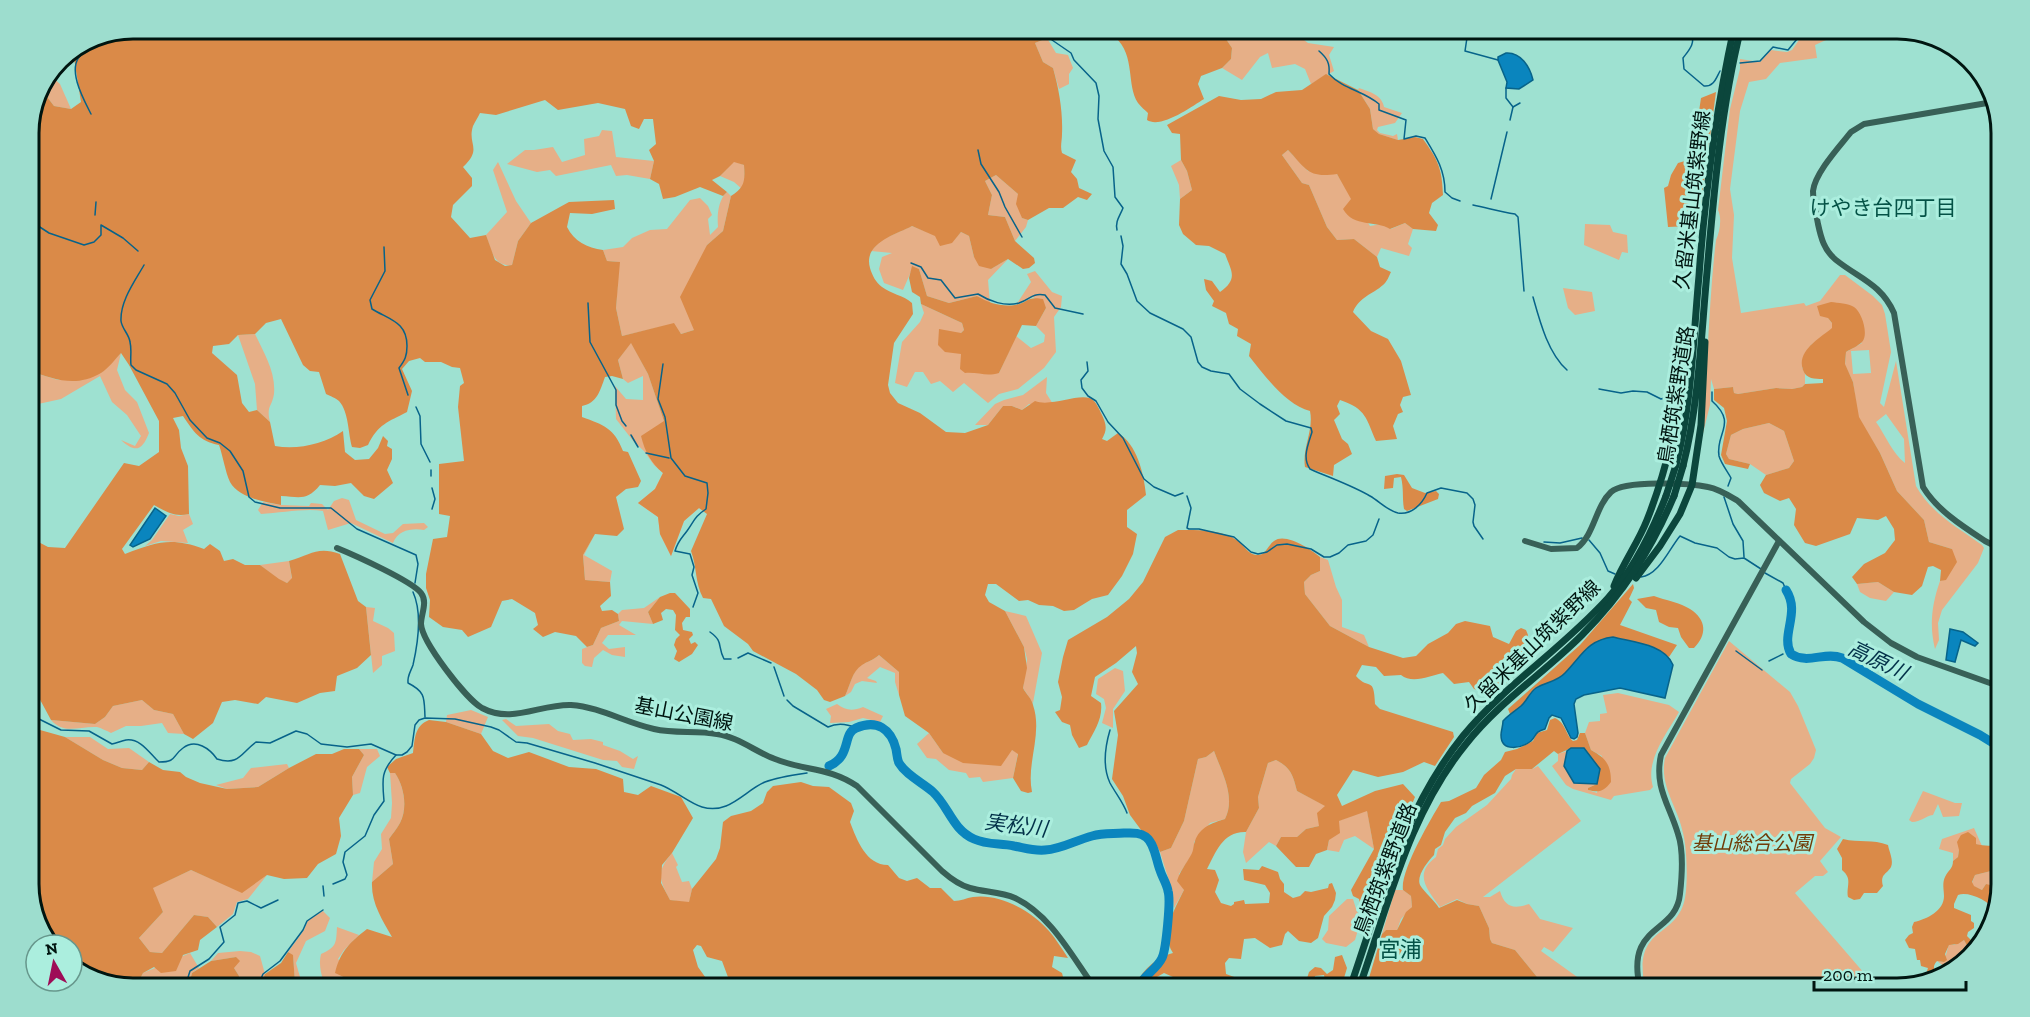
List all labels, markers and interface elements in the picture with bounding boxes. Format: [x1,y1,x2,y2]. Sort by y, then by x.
street label: 久留米基山筑紫野線 [1669,109,1715,291]
district label: けやき台四丁目 [1810,195,1957,220]
street label: 鳥栖筑紫野道路 [1653,324,1699,466]
street label: 久留米基山筑紫野線 [1459,575,1605,717]
water label: 高原川 [1844,635,1914,686]
street label: 基山公園線 [633,693,735,735]
street label: 鳥栖筑紫野道路 [1349,799,1421,939]
water label: 実松川 [983,809,1051,841]
park label: 基山総合公園 [1692,831,1815,855]
north arrow [24,933,84,993]
district label: 宮浦 [1378,936,1422,963]
text: N [44,938,59,959]
scale bar [1814,954,1966,992]
text: 200 m [1823,964,1873,986]

